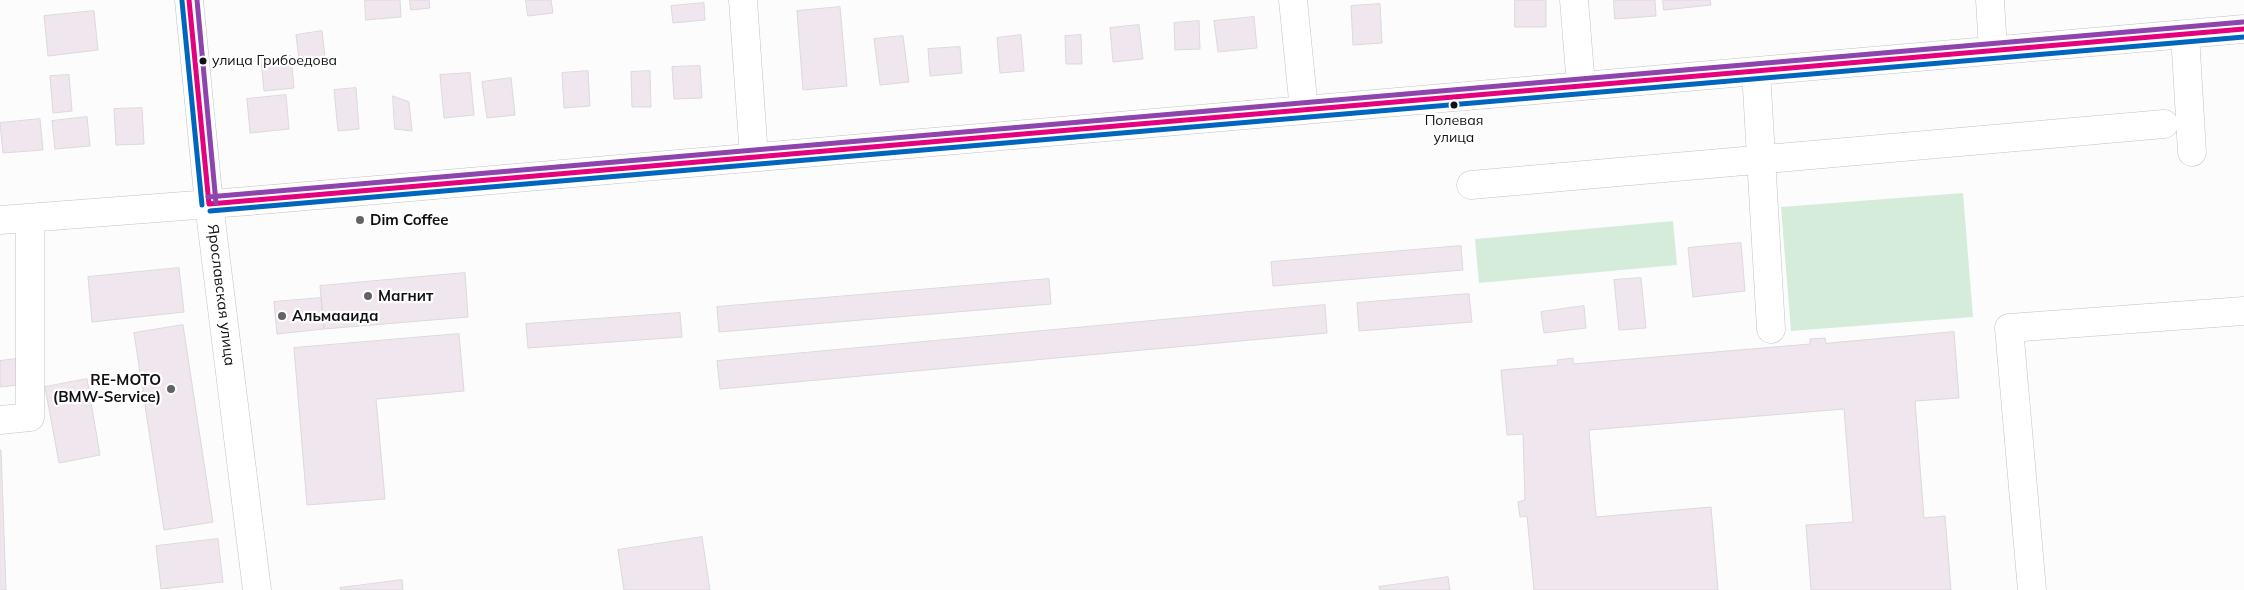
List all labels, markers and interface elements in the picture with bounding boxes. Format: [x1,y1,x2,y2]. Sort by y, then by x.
place label: улица Грибоедова [212,53,337,69]
marker: улица Грибоедова [198,56,208,66]
marker: Полевая улица [1449,100,1459,110]
place label: Полевая улица [1425,113,1483,146]
place label: Dim Coffee [370,211,448,229]
marker: Dim Coffee [354,214,366,226]
street label: Ярославская улица [203,223,239,367]
place label: Магнит [378,287,433,305]
marker: Магнит [362,290,374,302]
place label: Альмааида [292,307,379,325]
marker: Альмааида [276,310,288,322]
place label: RE-MOTO (BMW-Service) [53,371,161,406]
marker: RE-MOTO (BMW-Service) [165,383,177,395]

